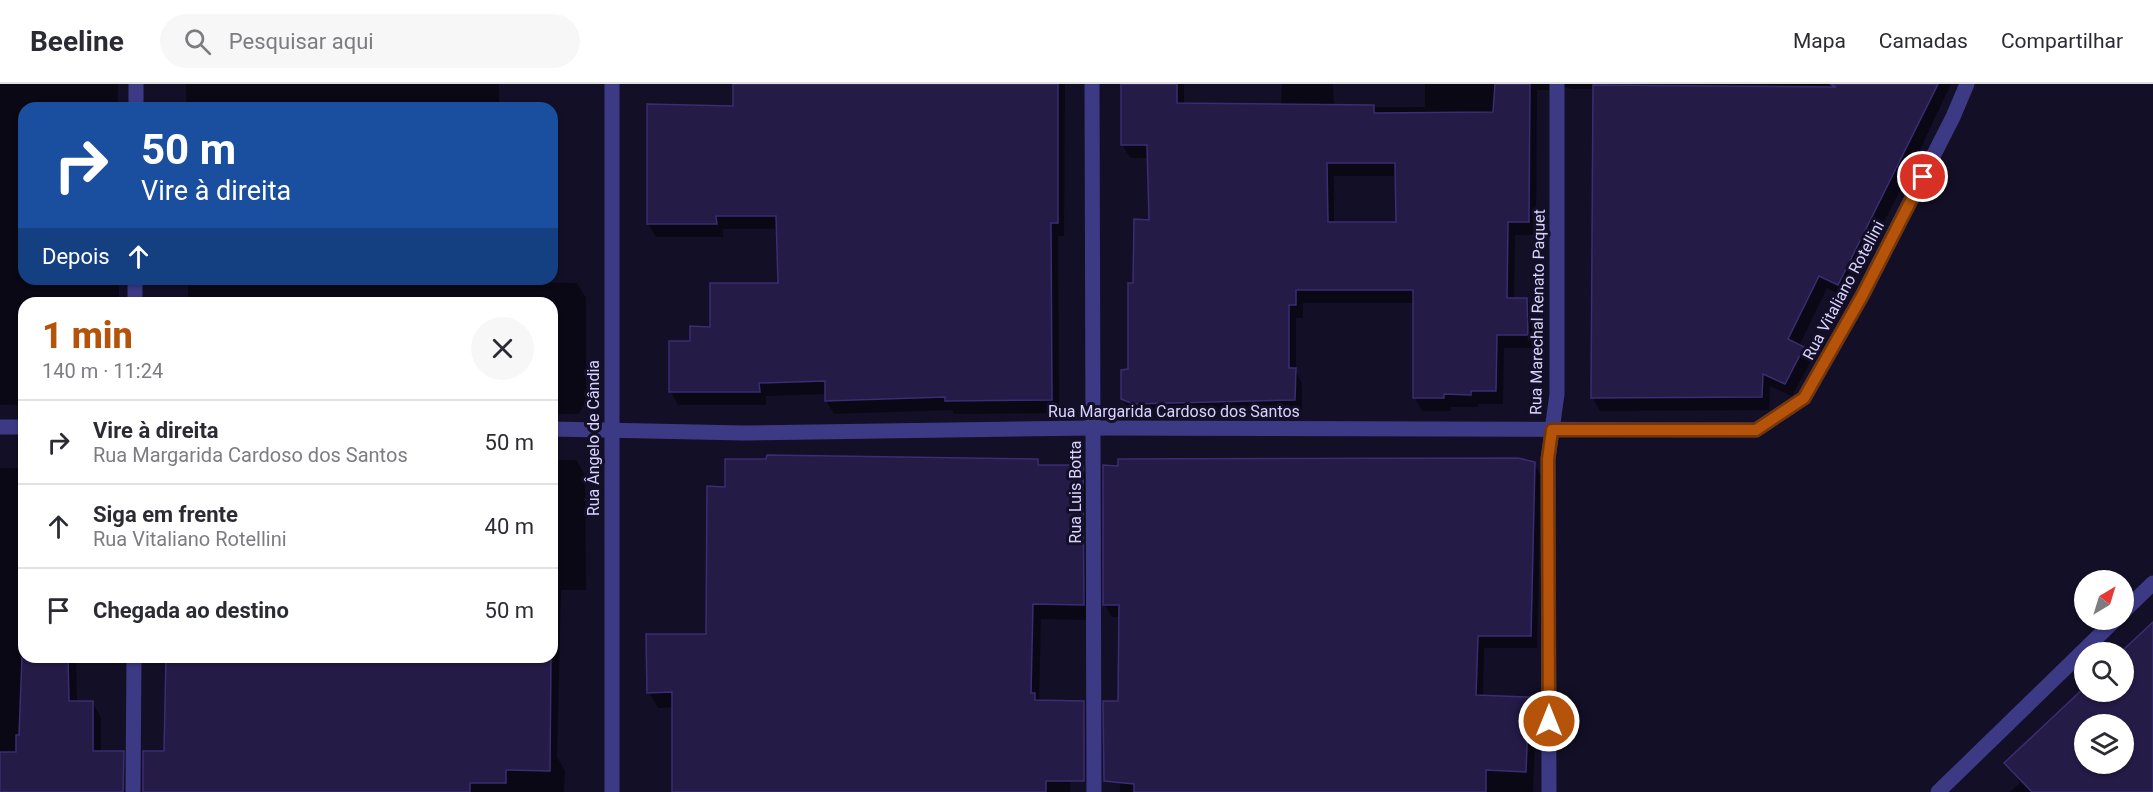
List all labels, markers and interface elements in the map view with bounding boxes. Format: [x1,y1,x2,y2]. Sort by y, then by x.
search box [160,14,580,68]
text: Beeline [30,25,124,58]
icon: search [181,25,214,58]
text: Pesquisar aqui [229,29,374,54]
text: Mapa [1793,29,1846,53]
text: Camadas [1879,29,1968,53]
text: Compartilhar [2001,29,2123,53]
text: 50 m [141,125,236,174]
icon: right [42,126,120,204]
pin [1897,151,1948,202]
icon: arrive [1906,160,1939,193]
text: Vire à direita [141,175,291,207]
street label: Rua Marechal Renato Paquet [1526,209,1549,415]
street label: Rua Vitaliano Rotellini [1799,217,1888,363]
icon: ahead [122,240,155,273]
text: Depois [42,244,110,269]
text: 1 min [42,315,133,357]
button: close [471,317,534,380]
text: 140 m · 11:24 [42,359,163,383]
street label: Rua Ângelo de Cândia [584,360,603,516]
street label: Rua Margarida Cardoso dos Santos [1048,402,1300,421]
text: Vire à direita [93,418,219,443]
icon: right [42,426,75,459]
text: 50 m [485,430,534,455]
street label: Rua Luis Botta [1066,441,1085,543]
text: Rua Margarida Cardoso dos Santos [93,443,408,467]
text: Siga em frente [93,502,238,527]
icon: ahead [42,510,75,543]
text: 40 m [485,514,534,539]
text: Rua Vitaliano Rotellini [93,527,287,551]
north arrow [2074,570,2134,630]
map controls [2074,570,2134,774]
icon: arrive [42,594,75,627]
text: Chegada ao destino [93,598,289,623]
text: 50 m [485,598,534,623]
button: search [2074,642,2134,702]
position arrow [1517,689,1581,753]
button: layers [2074,714,2134,774]

